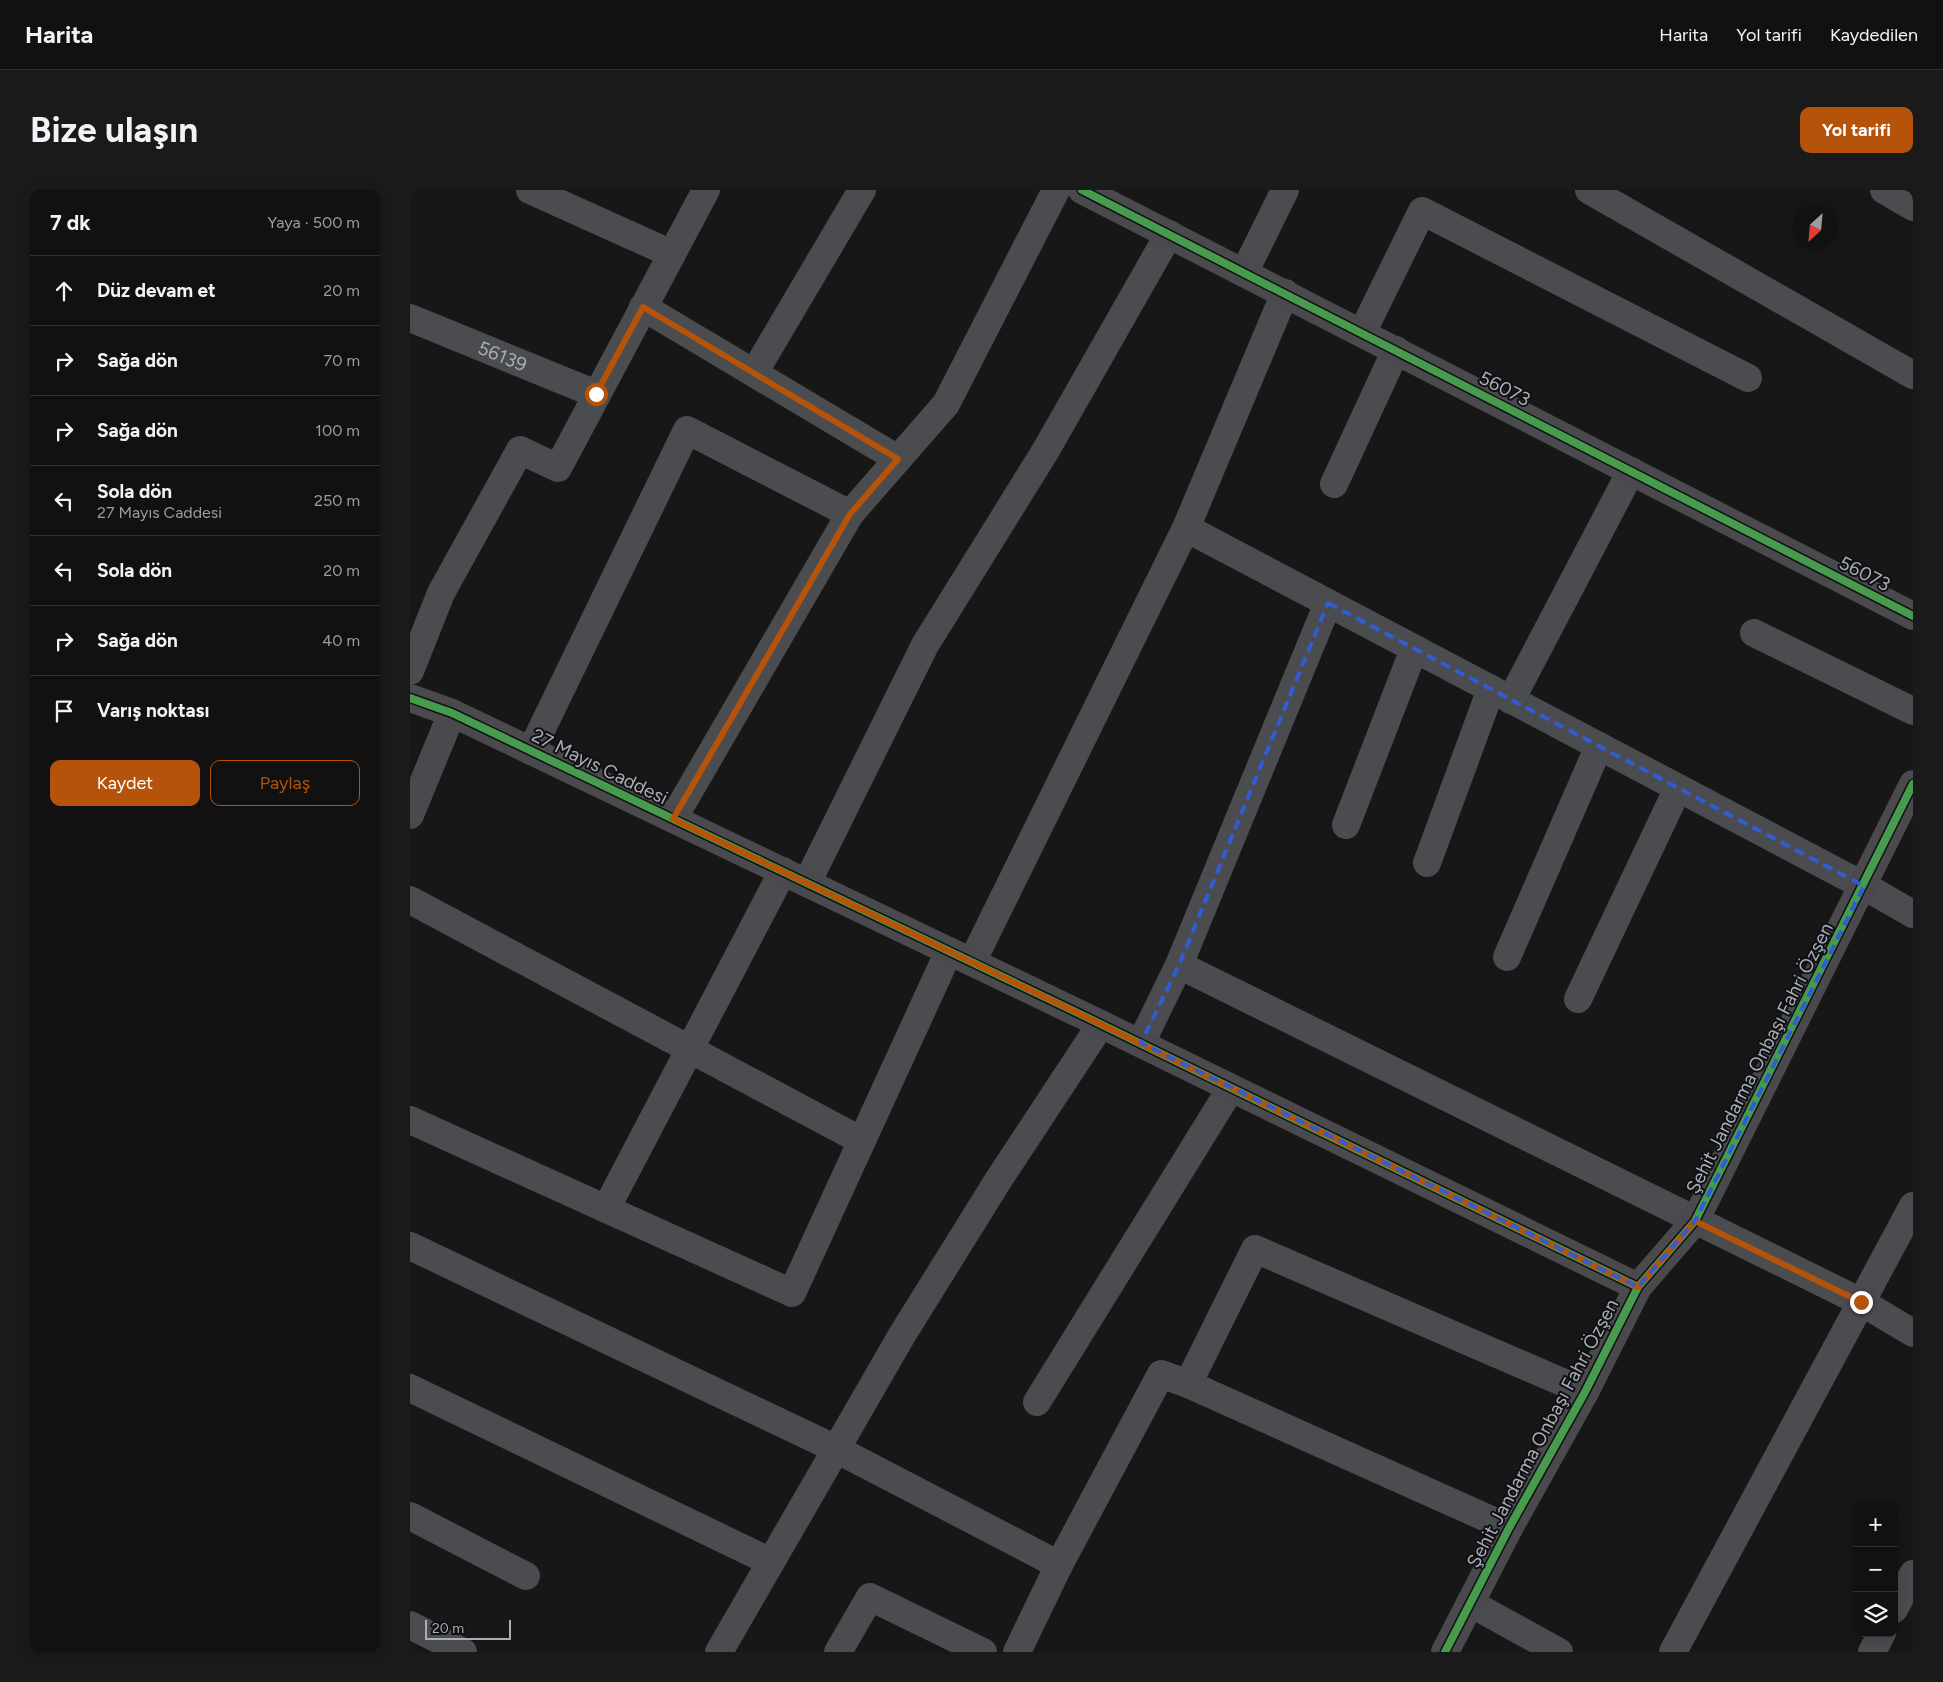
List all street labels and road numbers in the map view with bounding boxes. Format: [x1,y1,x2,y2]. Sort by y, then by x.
street label: 56139 [475,336,530,377]
street label: 56073 [1475,366,1534,411]
street label: 56073 [1835,551,1894,596]
street label: 27 Mayıs Caddesi [528,724,672,809]
street label: Şehit Jandarma Onbaşı Fahri Özşen [1681,919,1838,1198]
street label: Şehit Jandarma Onbaşı Fahri Özşen [1462,1295,1623,1572]

